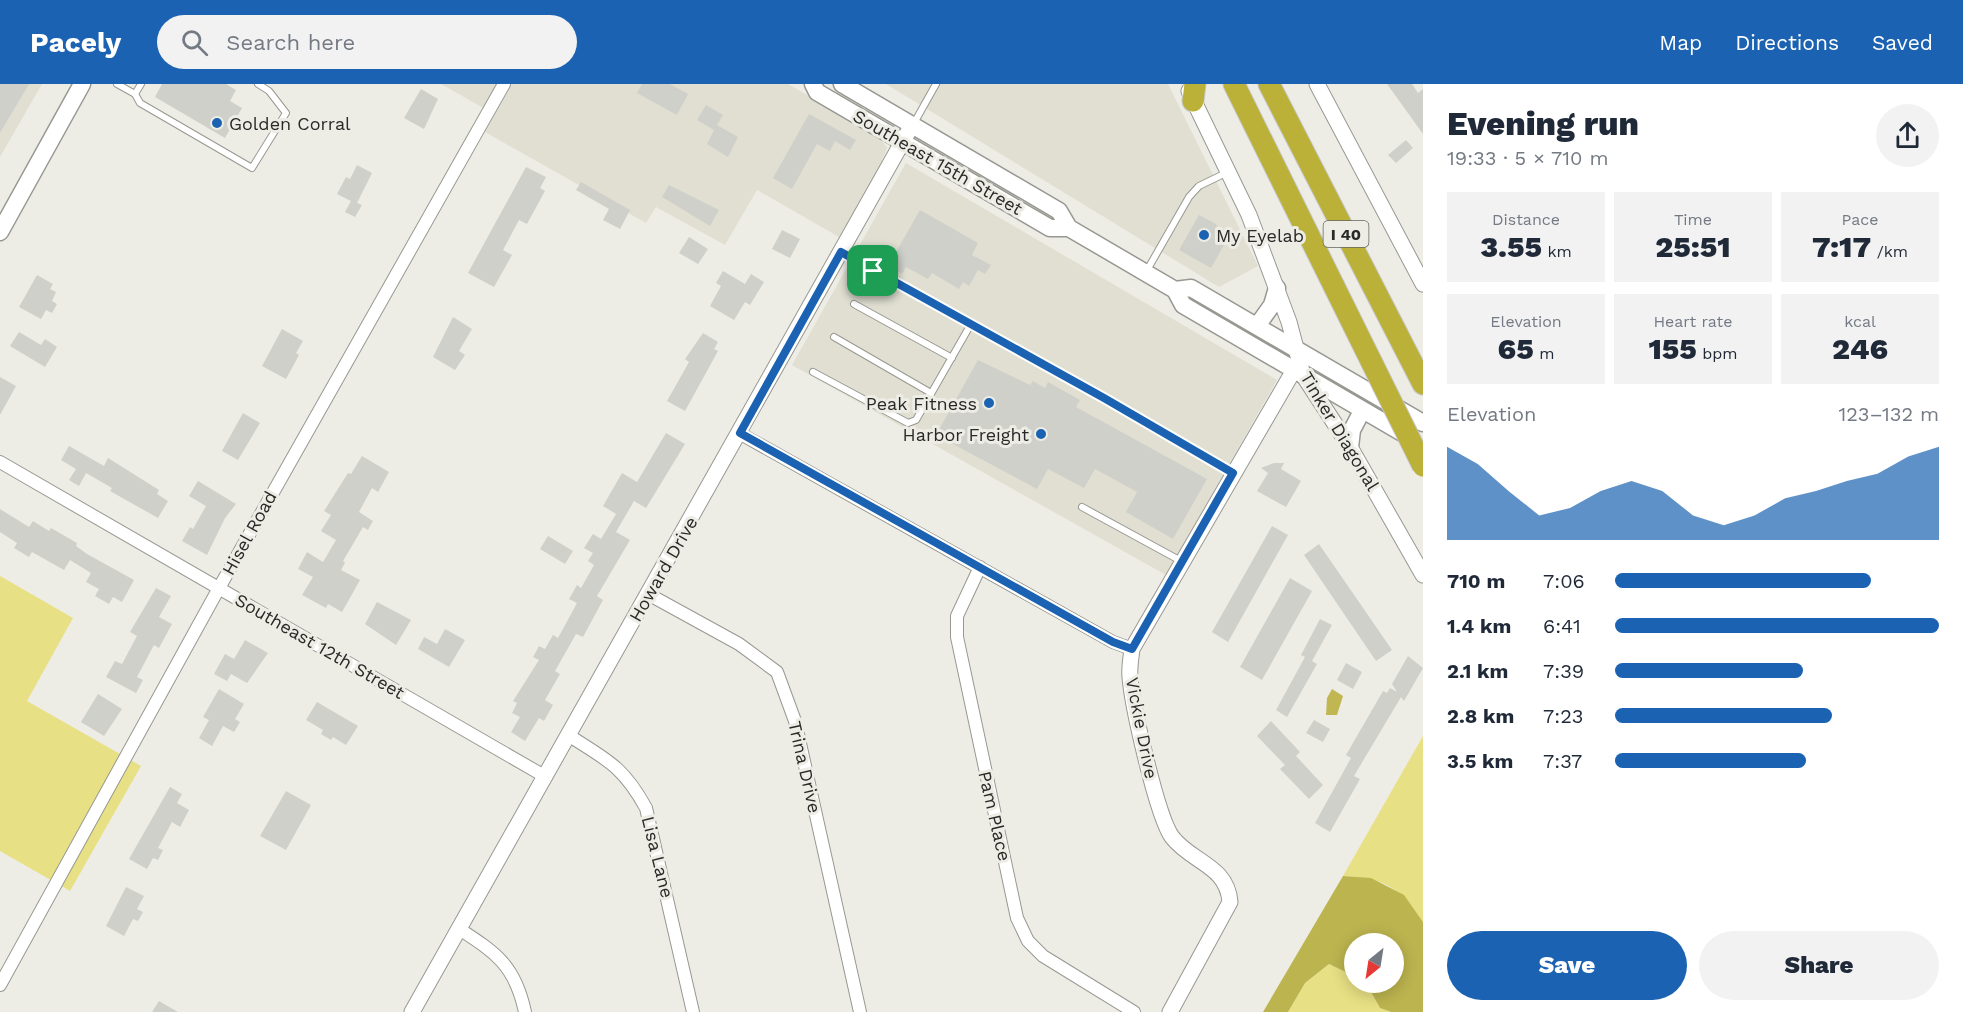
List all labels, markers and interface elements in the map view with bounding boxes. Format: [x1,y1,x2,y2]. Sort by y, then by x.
search box [157,15,577,69]
text: Pacely [30,26,121,59]
icon: search [178,26,211,59]
text: Search here [226,30,355,55]
text: Map [1659,30,1702,55]
text: Directions [1735,30,1839,55]
text: Saved [1872,30,1933,55]
text: Evening run [1447,104,1639,143]
button: share [1876,104,1939,167]
street label: Southeast 15th Street [850,105,1027,219]
place label: Golden Corral [229,113,351,134]
marker: Golden Corral [210,116,224,130]
text: 19:33 · 5 × 710 m [1447,146,1608,170]
text: Distance [1492,210,1560,229]
text: Time [1674,210,1712,229]
text: Pace [1841,210,1879,229]
road number: I 40 [1324,221,1368,247]
place label: My Eyelab [1216,225,1304,246]
marker: My Eyelab [1197,228,1211,242]
text: 3.55 [1480,229,1542,264]
text: 25:51 [1655,229,1731,264]
text: 7:17 [1812,229,1871,264]
text: km [1542,242,1572,261]
text: /km [1871,242,1908,261]
pin [847,245,898,296]
icon: arrive [856,254,889,287]
text: Elevation [1490,312,1562,331]
text: Heart rate [1653,312,1733,331]
text: kcal [1844,312,1876,331]
text: 65 [1498,331,1534,366]
text: 155 [1648,331,1697,366]
text: 246 [1832,331,1888,366]
text: m [1534,344,1554,363]
text: bpm [1697,344,1738,363]
street label: Tinker Diagonal [1296,368,1384,495]
place label: Peak Fitness [866,393,977,414]
marker: Peak Fitness [982,396,996,410]
text: Elevation [1447,402,1536,426]
text: 123–132 m [1838,402,1939,426]
place label: Harbor Freight [903,424,1029,445]
marker: Harbor Freight [1034,427,1048,441]
street label: Hisel Road [217,487,281,579]
street label: Howard Drive [624,513,702,625]
text: 710 m [1447,569,1505,593]
text: 7:06 [1543,569,1585,593]
street label: Southeast 12th Street [232,589,409,703]
text: 1.4 km [1447,614,1511,638]
text: 6:41 [1543,614,1581,638]
text: 2.1 km [1447,659,1508,683]
text: 7:39 [1543,659,1584,683]
street label: Vickie Drive [1122,676,1162,780]
text: 2.8 km [1447,704,1514,728]
text: 7:23 [1543,704,1583,728]
street label: Trina Drive [784,719,826,815]
text: 3.5 km [1447,749,1513,773]
text: 7:37 [1543,749,1582,773]
street label: Pam Place [974,769,1016,863]
street label: Lisa Lane [638,814,678,900]
button: Save [1447,931,1687,1000]
button: Share [1699,931,1939,1000]
north arrow [1344,933,1404,993]
map controls [1344,933,1404,993]

